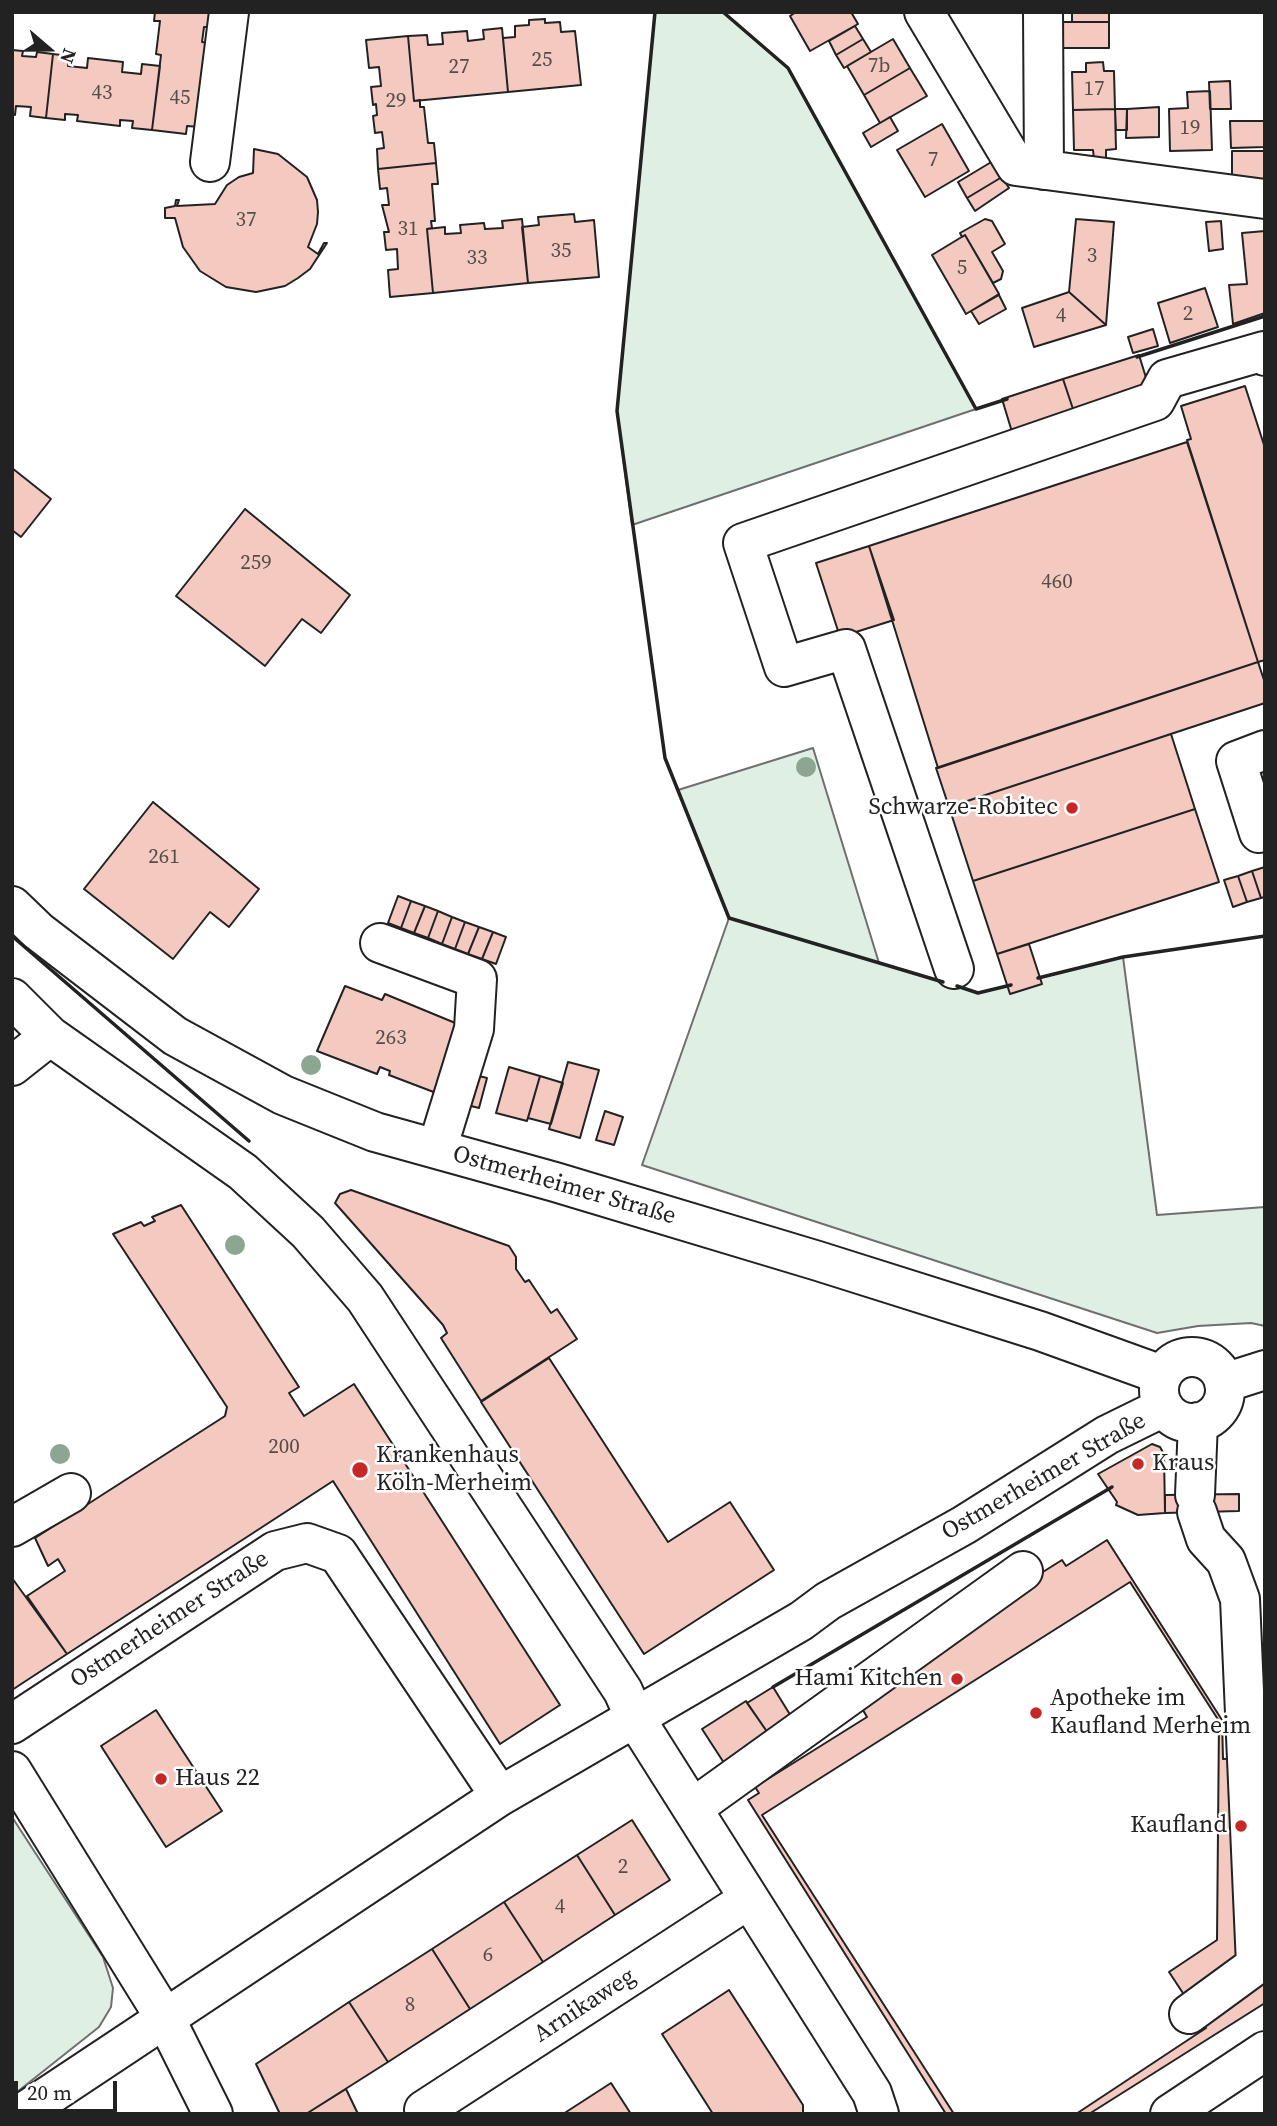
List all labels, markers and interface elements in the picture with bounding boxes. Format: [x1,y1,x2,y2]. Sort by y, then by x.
north arrow [14,14,84,84]
text: N [54,45,83,67]
house number: 25 [532,48,552,74]
house number: 7b [868,54,890,80]
house number: 27 [449,55,469,81]
house number: 17 [1084,77,1104,103]
house number: 43 [92,81,112,107]
house number: 45 [170,86,190,112]
house number: 29 [386,89,406,115]
house number: 19 [1180,116,1200,142]
house number: 7 [928,148,938,174]
house number: 37 [236,208,256,234]
house number: 31 [398,217,418,243]
house number: 35 [551,239,571,265]
house number: 3 [1087,244,1097,270]
house number: 33 [467,246,487,272]
house number: 5 [957,256,967,282]
house number: 2 [1183,302,1193,328]
house number: 4 [1056,304,1066,330]
house number: 259 [240,551,272,577]
house number: 460 [1041,570,1073,596]
place label: Schwarze-Robitec [868,794,1058,822]
marker: Schwarze-Robitec [1064,800,1080,816]
house number: 261 [148,845,180,871]
house number: 263 [375,1026,407,1052]
street label: Ostmerheimer Straße [449,1140,679,1232]
street label: Ostmerheimer Straße [937,1407,1151,1547]
house number: 200 [268,1435,300,1461]
place label: Krankenhaus Köln-Merheim [376,1442,532,1498]
place label: Kraus [1152,1450,1215,1478]
marker: Kraus [1130,1456,1146,1472]
marker: Krankenhaus Köln-Merheim [350,1460,370,1480]
street label: Ostmerheimer Straße [65,1545,275,1695]
place label: Hami Kitchen [794,1665,943,1693]
marker: Hami Kitchen [949,1671,965,1687]
place label: Apotheke im Kaufland Merheim [1050,1685,1251,1741]
marker: Apotheke im Kaufland Merheim [1028,1705,1044,1721]
place label: Haus 22 [175,1765,260,1793]
marker: Haus 22 [153,1771,169,1787]
place label: Kaufland [1130,1812,1227,1840]
marker: Kaufland [1233,1818,1249,1834]
house number: 2 [618,1855,628,1881]
house number: 4 [555,1895,565,1921]
house number: 6 [483,1943,493,1969]
street label: Arnikaweg [529,1963,641,2049]
house number: 8 [405,1993,415,2019]
scale bar [18,2066,121,2110]
text: 20 m [27,2078,72,2107]

